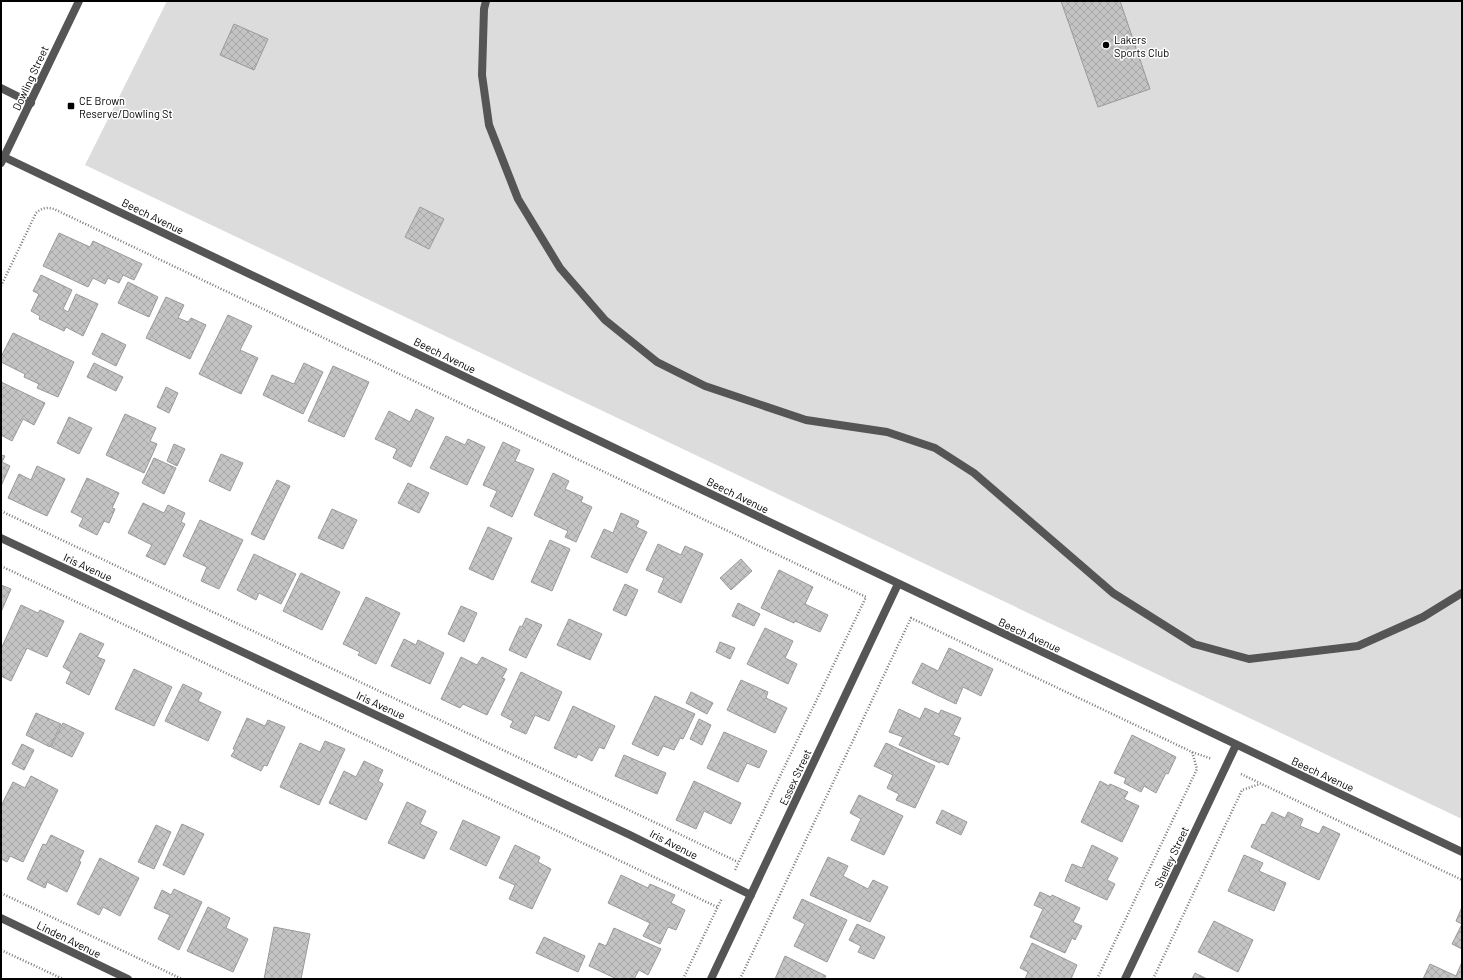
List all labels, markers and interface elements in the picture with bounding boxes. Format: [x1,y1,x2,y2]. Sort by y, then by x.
place label: Lakers Sports Club [1114,33,1169,59]
marker: Lakers Sports Club [1101,40,1111,50]
street label: Dowling Street [9,44,51,112]
place label: CE Brown Reserve/Dowling St [79,94,173,120]
marker: CE Brown Reserve/Dowling St [66,101,76,111]
street label: Beech Avenue [120,195,186,237]
street label: Beech Avenue [412,334,478,376]
street label: Beech Avenue [705,474,771,516]
street label: Iris Avenue [62,550,114,584]
street label: Beech Avenue [997,615,1063,655]
street label: Iris Avenue [355,688,407,722]
street label: Essex Street [776,747,814,807]
street label: Beech Avenue [1290,754,1356,794]
street label: Shelley Street [1151,824,1191,890]
street label: Iris Avenue [648,826,700,862]
street label: Linden Avenue [35,918,103,960]

